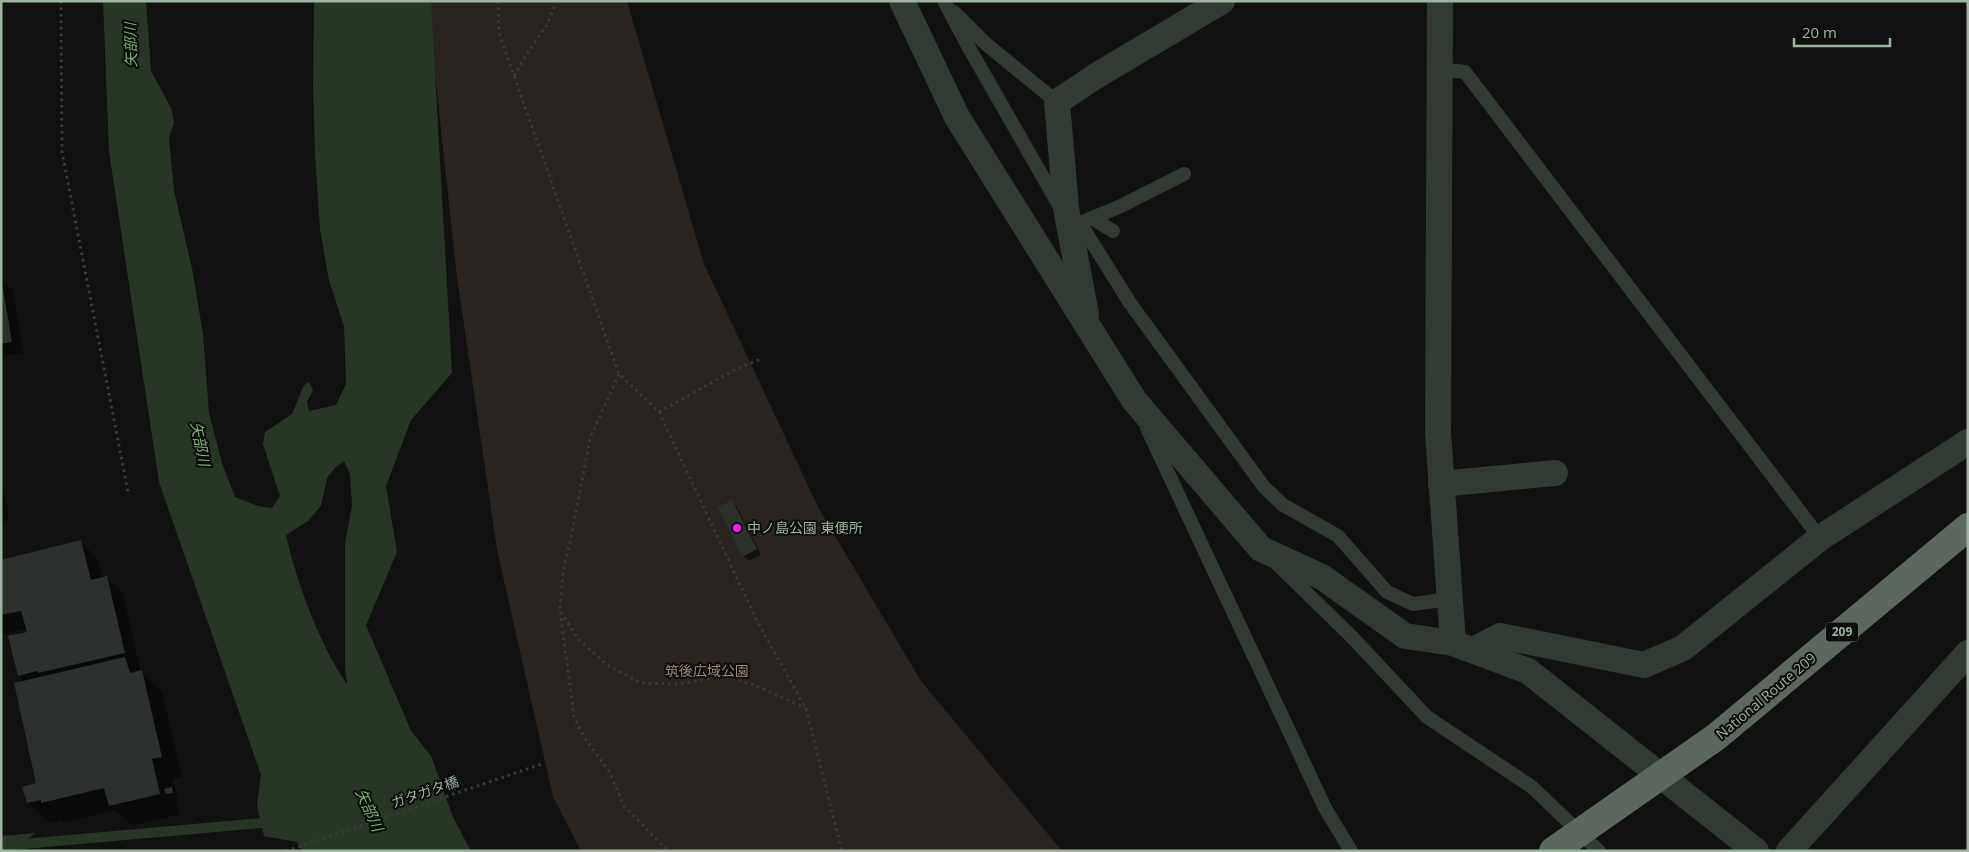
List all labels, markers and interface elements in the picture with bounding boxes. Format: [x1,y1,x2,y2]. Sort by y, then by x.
scale bar [1794,15,1890,47]
water label: 矢部川 [120,20,140,68]
text: 20 m [1802,22,1837,42]
water label: 矢部川 [187,420,215,470]
place label: 中ノ島公園 東便所 [747,518,863,537]
marker: 中ノ島公園 東便所 [731,522,743,534]
road number: 209 [1826,622,1858,642]
street label: National Route 209 [1712,648,1820,743]
park label: 筑後広域公園 [665,661,749,680]
street label: ガタガタ橋 [389,771,461,812]
water label: 矢部川 [352,785,389,836]

